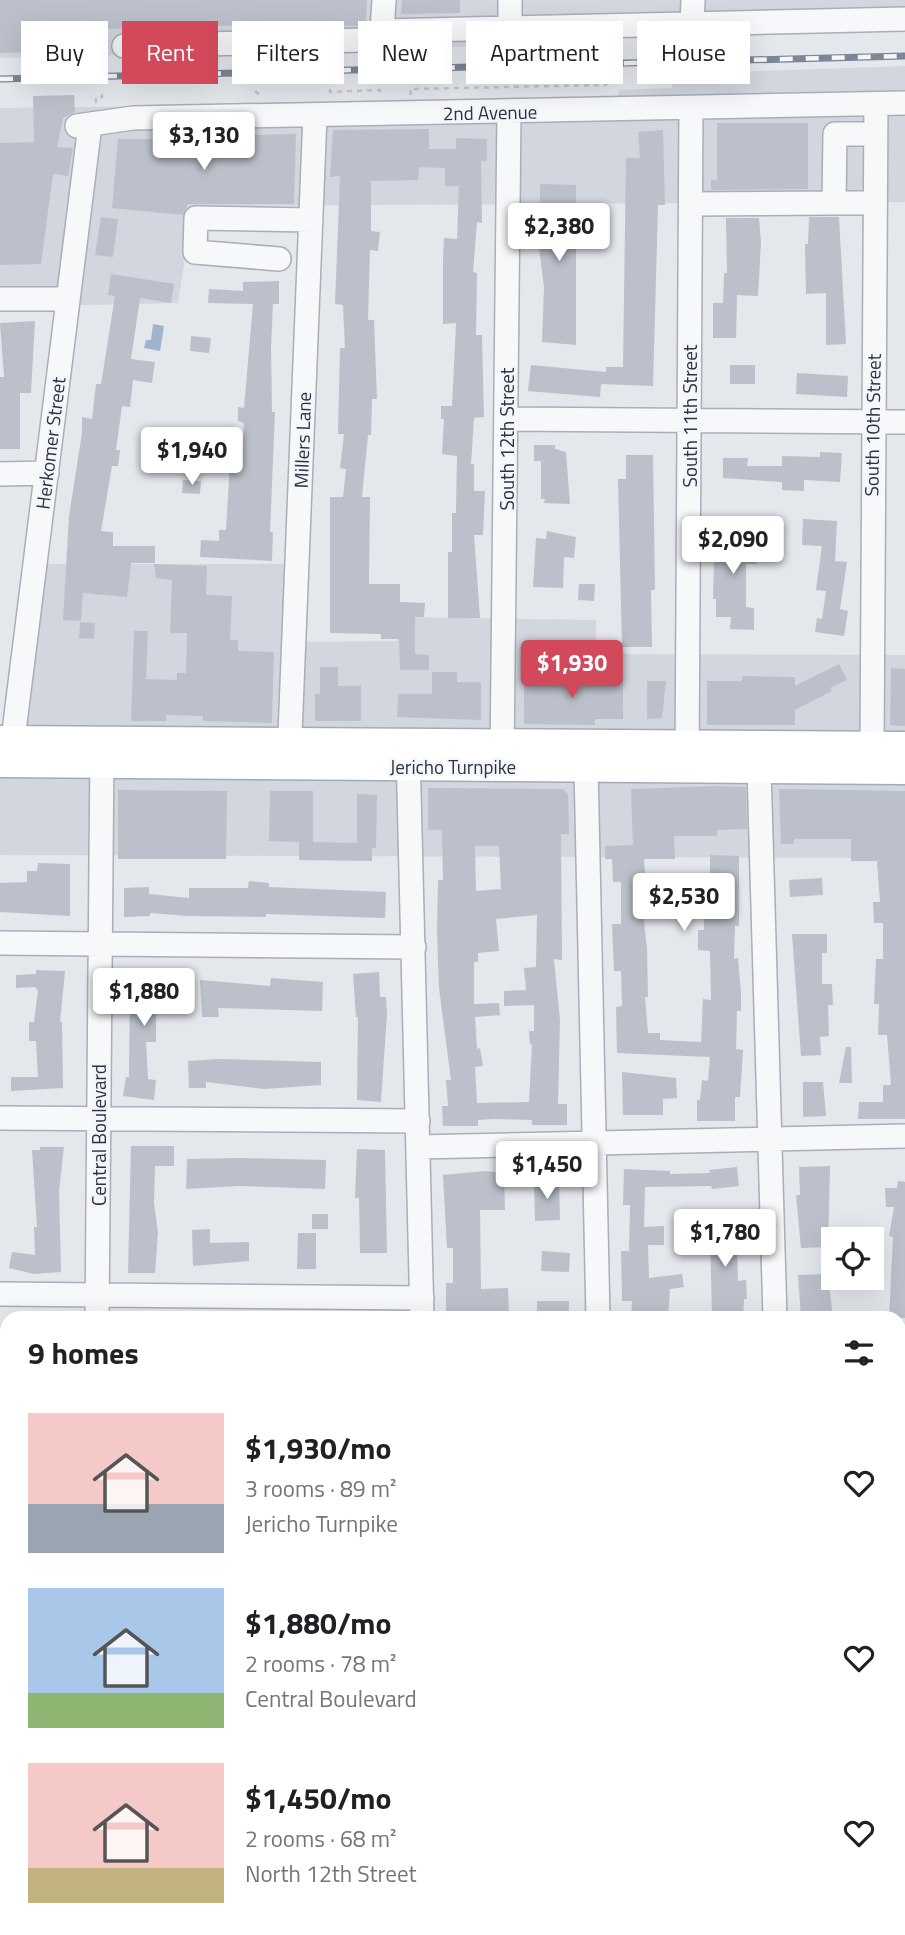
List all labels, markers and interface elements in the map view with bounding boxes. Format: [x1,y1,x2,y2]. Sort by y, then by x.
chip: Buy [21,21,108,84]
chip: Rent [122,21,218,84]
chip: Filters [232,21,344,84]
chip: New [358,21,452,84]
chip: Apartment [466,21,623,84]
chip: House [637,21,750,84]
street label: 2nd Avenue [442,97,538,127]
pin: $3,130 [147,113,261,172]
text: $3,130 [169,117,239,152]
pin: $2,380 [502,204,616,263]
text: $2,380 [524,208,594,243]
street label: South 11th Street [675,344,704,487]
street label: South 10th Street [856,353,888,497]
street label: South 12th Street [492,367,521,510]
street label: Herkomer Street [28,375,73,511]
street label: Millers Lane [286,391,318,489]
pin: $1,940 [135,428,249,487]
text: $1,940 [157,432,227,467]
pin: $2,090 [676,516,790,576]
text: $2,090 [698,521,768,556]
pin: $1,930 [515,640,629,700]
text: $1,930 [537,645,607,680]
street label: Jericho Turnpike [390,752,516,781]
pin: $2,530 [627,874,741,933]
text: $2,530 [649,878,719,913]
pin: $1,880 [87,968,201,1028]
text: $1,880 [109,973,179,1008]
street label: Central Boulevard [84,1064,113,1206]
pin: $1,450 [490,1142,604,1201]
text: $1,450 [512,1146,582,1181]
pin: $1,780 [668,1210,782,1269]
text: $1,780 [690,1214,760,1249]
map controls [821,1227,884,1290]
button: locate [821,1227,884,1290]
text: 9 homes [28,1330,139,1376]
icon: filters [840,1334,878,1372]
text: $1,930/mo [245,1425,391,1471]
icon: home [84,1441,168,1525]
icon: heart [840,1464,878,1502]
text: 3 rooms · 89 m² [245,1471,396,1506]
text: Jericho Turnpike [245,1506,398,1541]
text: $1,880/mo [245,1600,391,1646]
icon: home [84,1616,168,1700]
icon: heart [840,1639,878,1677]
text: 2 rooms · 78 m² [245,1646,396,1681]
text: Central Boulevard [245,1681,417,1716]
text: $1,450/mo [245,1775,391,1821]
icon: home [84,1791,168,1875]
icon: heart [840,1814,878,1852]
text: 2 rooms · 68 m² [245,1821,396,1856]
text: North 12th Street [245,1856,417,1891]

